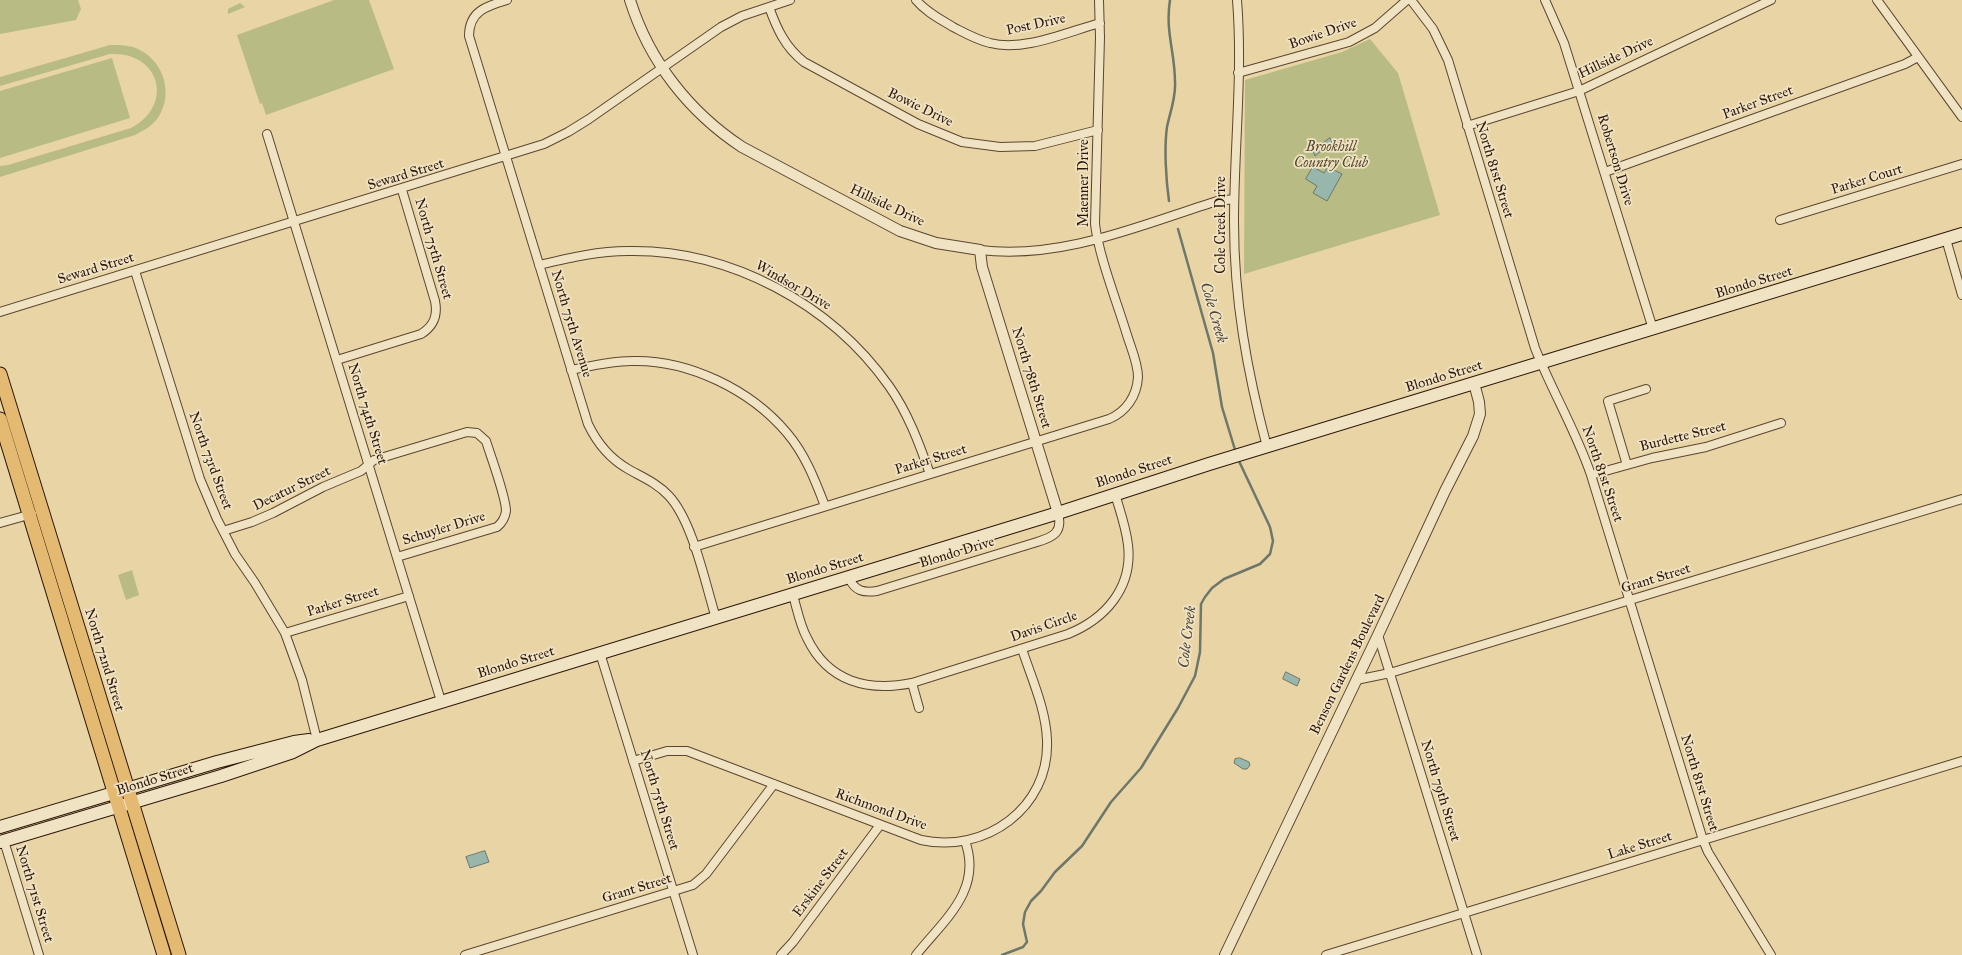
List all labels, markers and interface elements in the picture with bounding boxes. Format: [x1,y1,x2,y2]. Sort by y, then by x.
street label: Post Drive [1005,11,1067,39]
street label: Bowie Drive [1287,15,1359,53]
street label: Hillside Drive [1576,33,1656,83]
street label: Parker Street [1720,82,1796,124]
street label: Bowie Drive [885,85,955,131]
street label: Robertson Drive [1593,112,1637,208]
street label: North 81st Street [1471,119,1517,221]
street label: Maenner Drive [1077,139,1093,227]
park label: Brookhill Country Club [1294,140,1368,172]
street label: Seward Street [366,155,446,195]
street label: Parker Court [1829,161,1905,199]
street label: Cole Creek Drive [1214,176,1230,274]
street label: Hillside Drive [847,181,927,231]
street label: North 75th Street [411,197,455,301]
street label: Seward Street [56,249,136,289]
street label: Windsor Drive [752,258,834,314]
street label: Blondo Street [1713,263,1795,303]
street label: North 75th Avenue [547,268,595,380]
water label: Cole Creek [1196,281,1230,345]
street label: North 78th Street [1008,325,1054,431]
street label: Blondo Street [1403,357,1485,397]
street label: North 74th Street [344,361,390,467]
street label: North 73rd Street [185,410,235,512]
street label: Burdette Street [1638,418,1728,456]
street label: North 81st Street [1578,424,1626,524]
street label: Parker Street [893,441,969,479]
street label: Blondo Street [1094,452,1174,492]
street label: Decatur Street [250,463,334,515]
street label: Schuyler Drive [401,508,487,550]
street label: Blondo Drive [918,534,996,572]
street label: Blondo Street [784,549,866,589]
street label: Grant Street [1619,560,1693,598]
street label: Parker Street [305,583,381,621]
street label: Benson Gardens Boulevard [1307,592,1389,738]
water label: Cole Creek [1175,605,1201,669]
street label: North 72nd Street [80,607,128,713]
street label: Davis Circle [1008,608,1080,646]
street label: Blondo Street [475,643,557,683]
street label: North 81st Street [1676,732,1722,834]
street label: North 79th Street [1417,738,1463,844]
street label: North 75th Street [636,748,682,852]
street label: Blondo Street [114,760,196,800]
street label: Richmond Drive [833,786,929,834]
street label: Lake Street [1606,828,1674,864]
street label: North 71st Street [11,843,57,945]
street label: Erskine Street [790,845,852,921]
street label: Grant Street [600,870,674,908]

